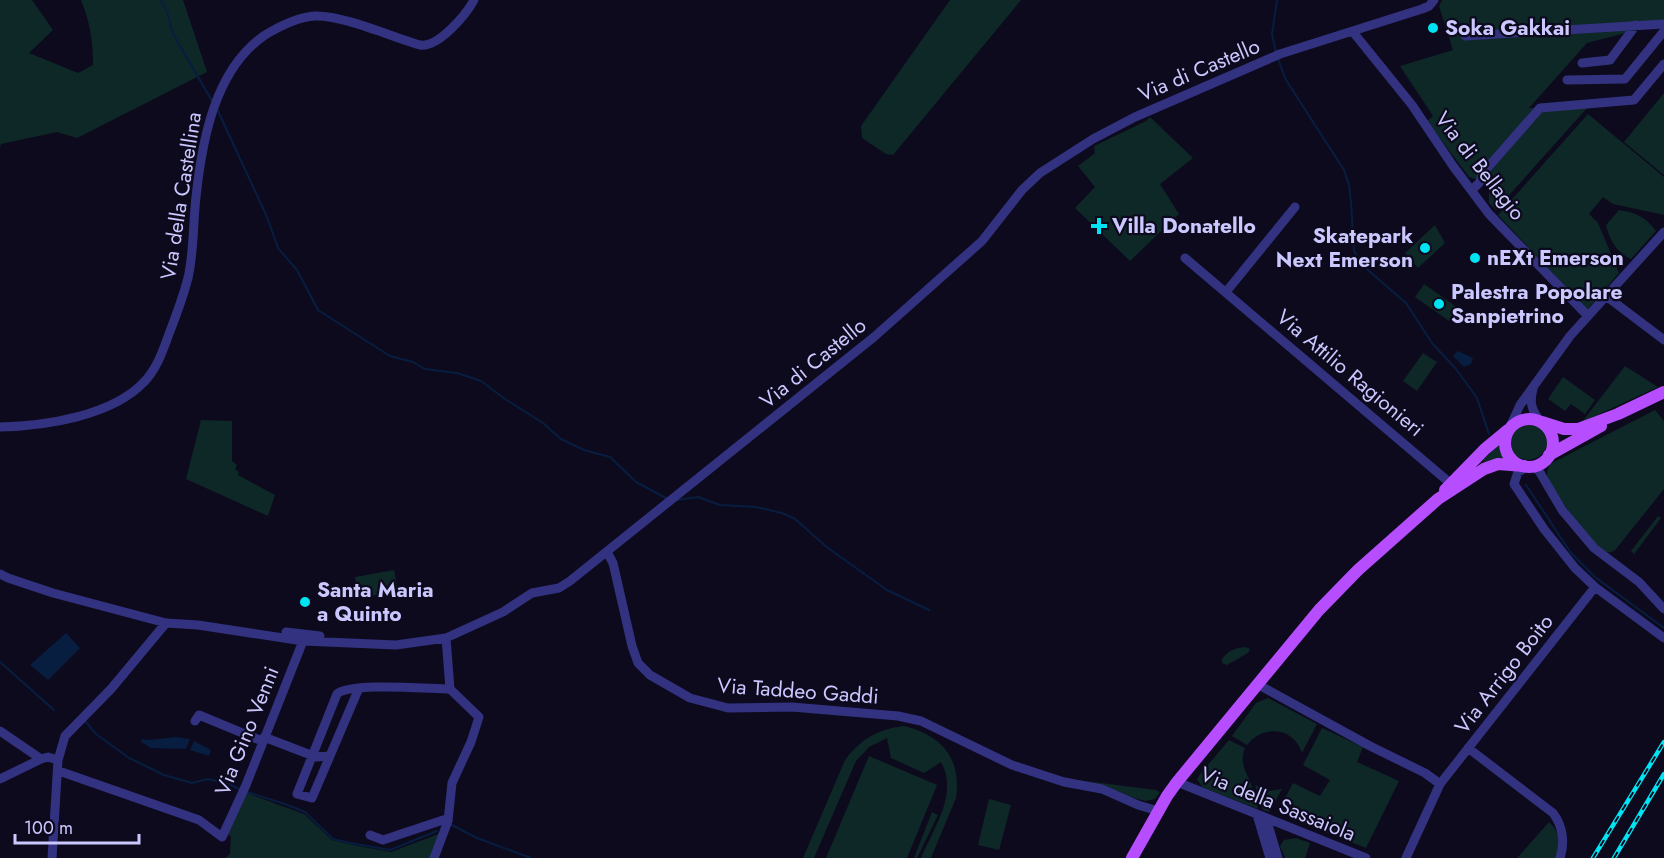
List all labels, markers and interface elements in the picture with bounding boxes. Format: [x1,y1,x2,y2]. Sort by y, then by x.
place label: Soka Gakkai [1445,13,1570,43]
marker: Soka Gakkai [1426,21,1440,35]
street label: Via di Castello [1134,31,1264,109]
street label: Via di Bellagio [1428,105,1532,227]
street label: Via della Castellina [153,110,209,282]
place label: Villa Donatello [1111,211,1256,241]
marker: Villa Donatello [1090,217,1108,235]
place label: Skatepark Next Emerson [1276,221,1413,275]
marker: Skatepark Next Emerson [1418,241,1432,255]
place label: nEXt Emerson [1487,243,1624,273]
marker: nEXt Emerson [1468,251,1482,265]
place label: Palestra Popolare Sanpietrino [1451,277,1623,331]
marker: Palestra Popolare Sanpietrino [1432,297,1446,311]
street label: Via Attilio Ragionieri [1270,302,1430,444]
street label: Via di Castello [753,311,873,415]
place label: Santa Maria a Quinto [317,575,434,629]
marker: Santa Maria a Quinto [298,595,312,609]
street label: Via Arrigo Boito [1448,608,1560,740]
street label: Via Gino Venni [207,662,287,800]
street label: Via Taddeo Gaddi [716,670,880,712]
street label: Via della Sassaiola [1196,759,1360,849]
scale bar [15,807,140,845]
text: 100 m [24,815,73,841]

